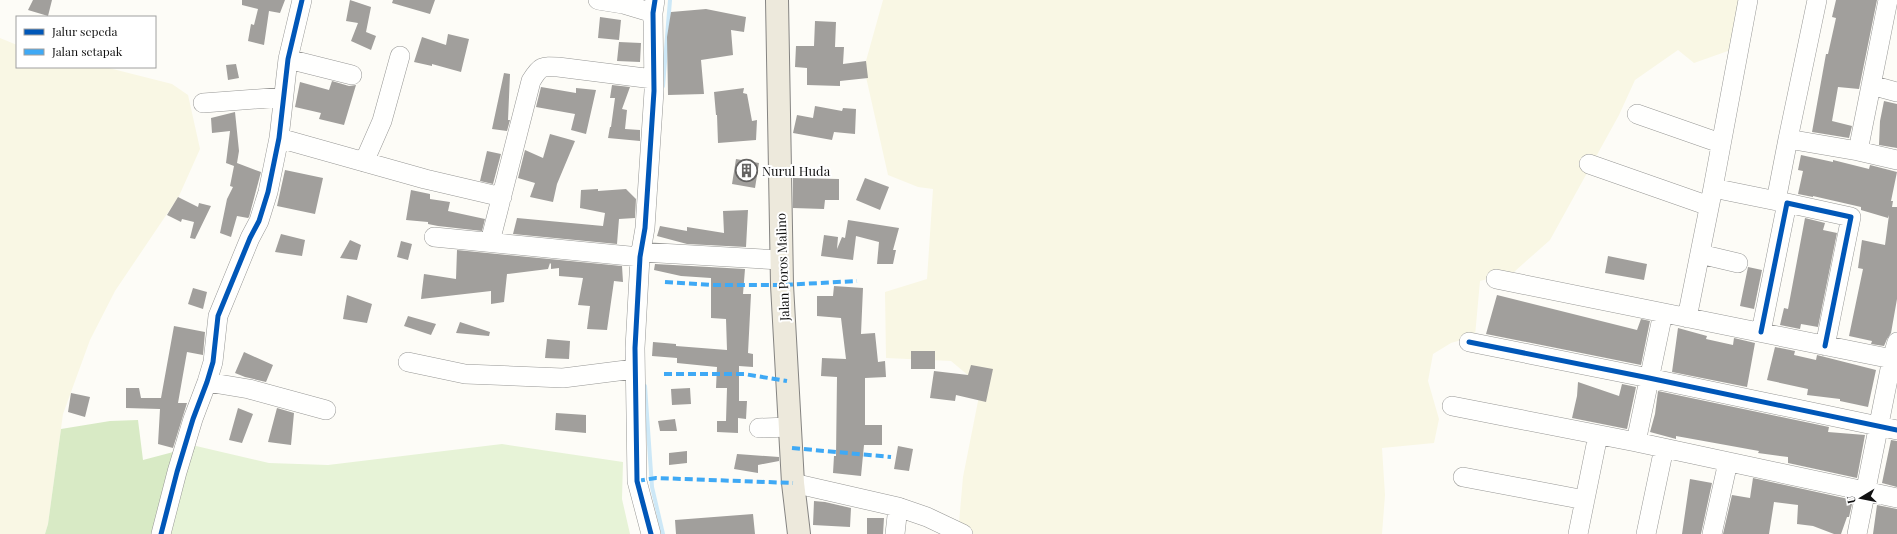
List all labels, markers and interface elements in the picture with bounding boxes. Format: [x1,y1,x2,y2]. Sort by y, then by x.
legend [16,16,156,68]
text: Jalur sepeda [51,23,118,39]
text: Jalan setapak [51,43,123,59]
building icon: Nurul Huda [733,157,759,183]
place label: Nurul Huda [762,162,831,179]
street label: Jalan Poros Malino [772,213,792,322]
north arrow [1841,478,1881,518]
text: U [1843,494,1859,505]

